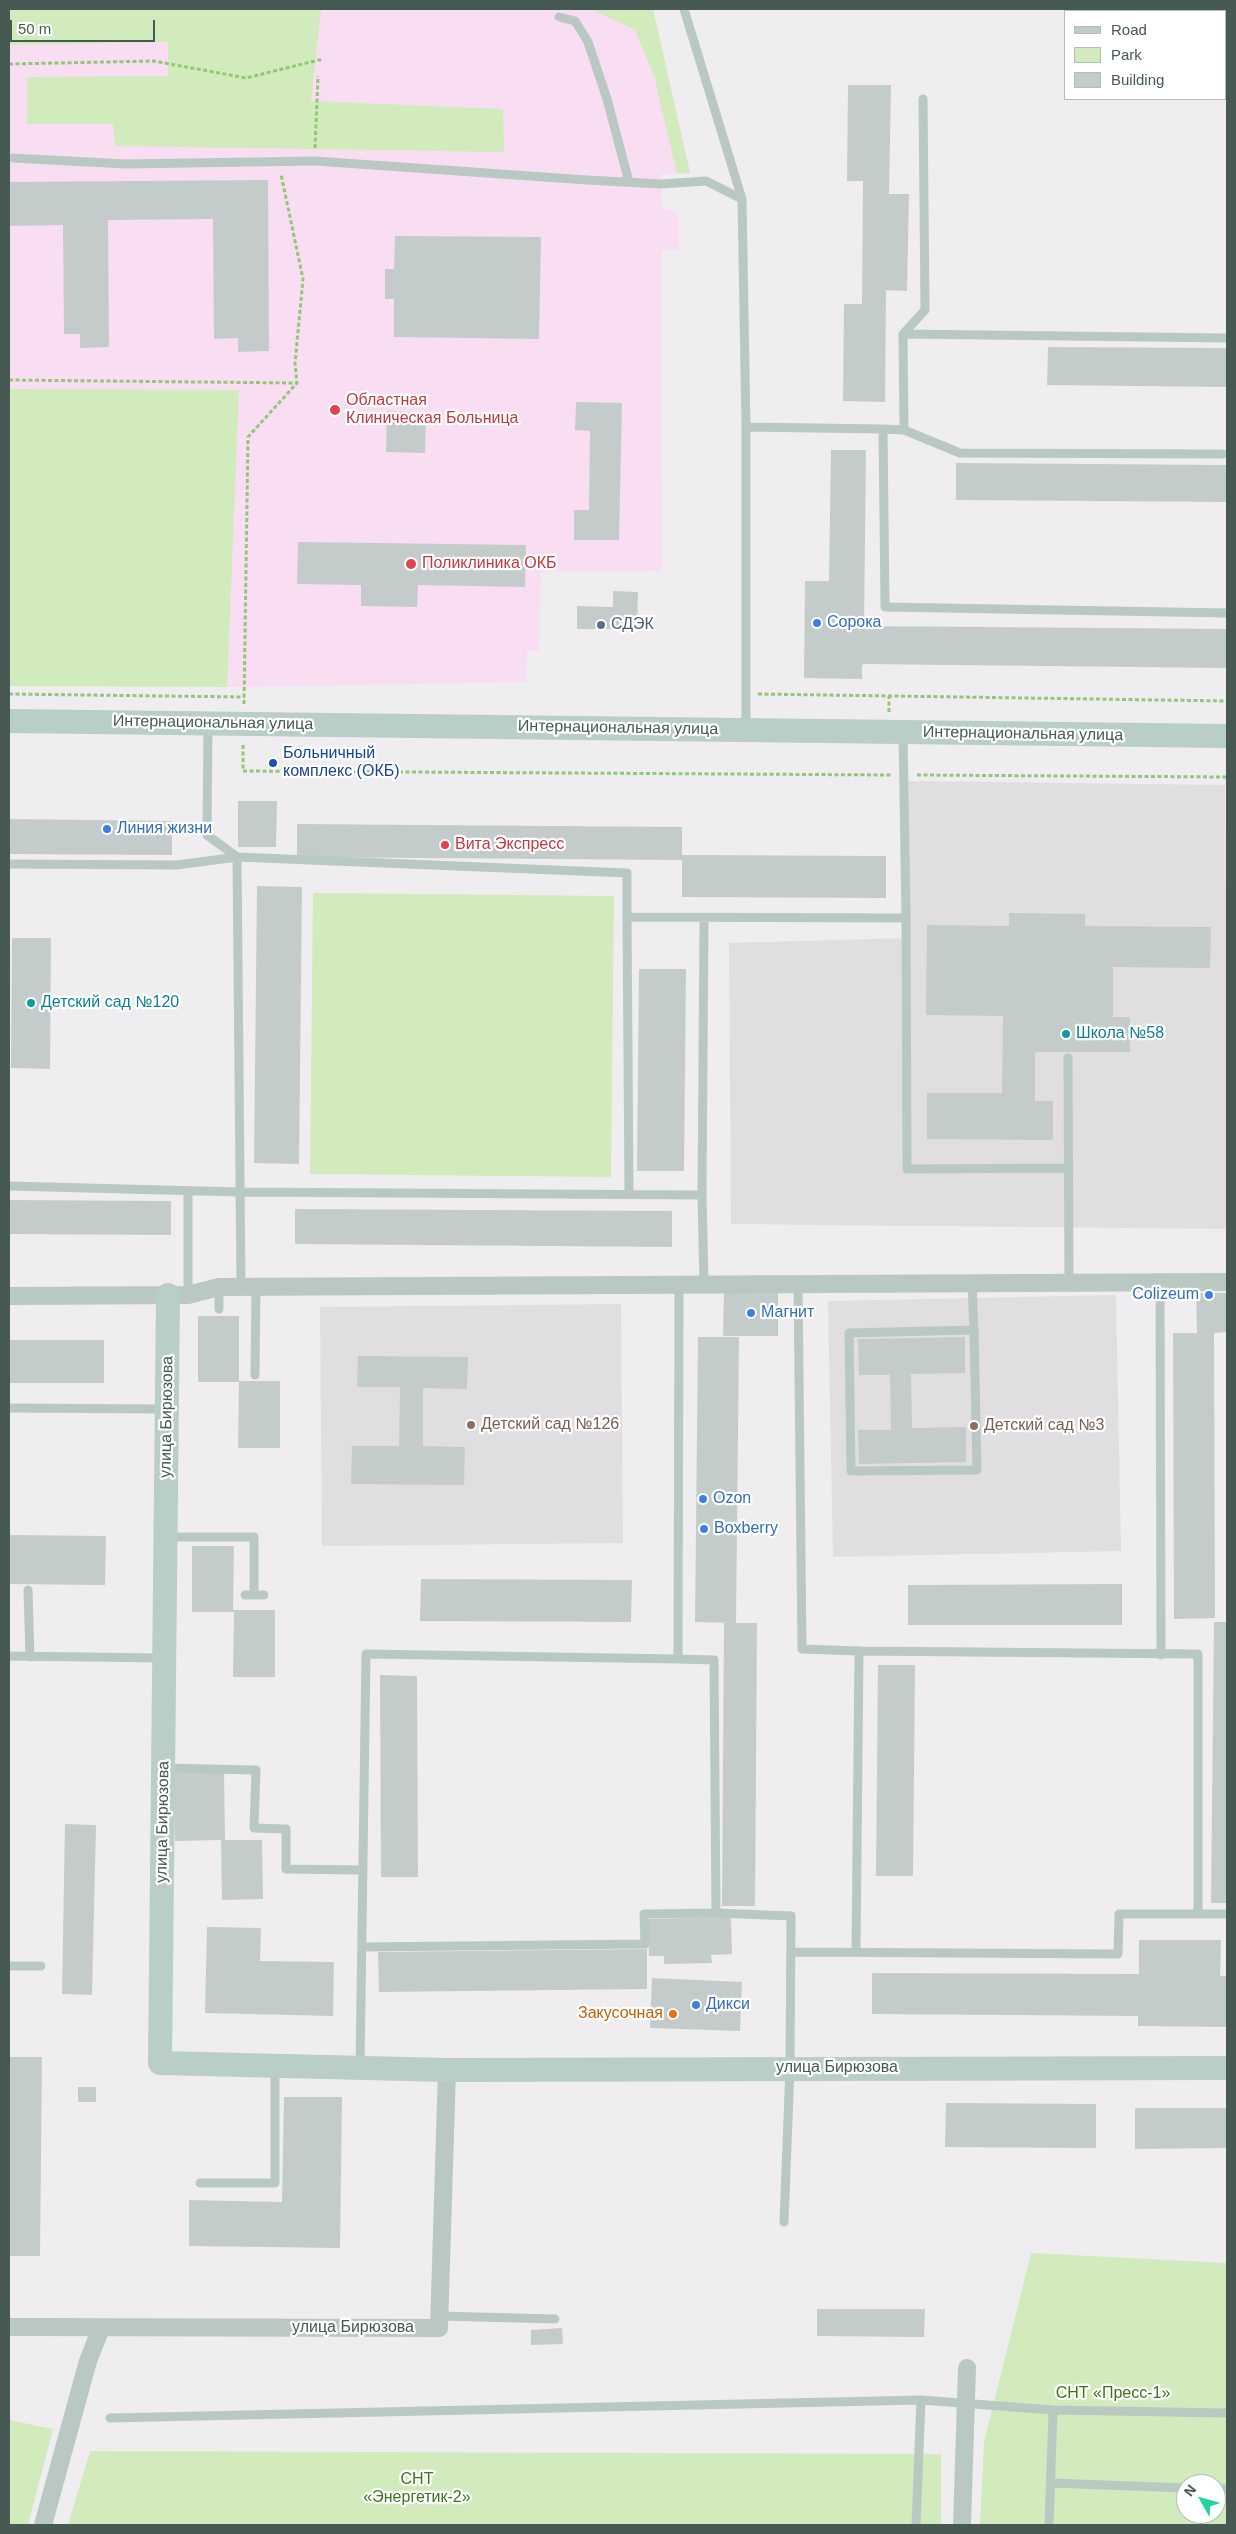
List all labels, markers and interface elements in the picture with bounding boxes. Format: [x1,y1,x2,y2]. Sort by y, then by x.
scale bar [12,10,158,42]
legend [1064,10,1226,100]
text: 50 m [18,20,51,37]
text: Road [1111,21,1147,38]
text: Park [1111,46,1142,63]
text: Building [1111,71,1164,88]
place label: Областная Клиническая Больница [346,391,519,429]
marker: Областная Клиническая Больница [328,403,342,417]
place label: Поликлиника ОКБ [422,554,557,574]
marker: Поликлиника ОКБ [404,557,418,571]
place label: Сорока [827,613,882,633]
place label: СДЭК [611,615,654,635]
marker: Сорока [811,617,823,629]
marker: СДЭК [595,619,607,631]
street label: Интернациональная улица [113,712,313,734]
street label: Интернациональная улица [518,717,718,739]
street label: Интернациональная улица [923,723,1123,745]
place label: Больничный комплекс (ОКБ) [283,744,400,782]
marker: Больничный комплекс (ОКБ) [267,757,279,769]
place label: Линия жизни [117,819,212,839]
marker: Линия жизни [101,823,113,835]
place label: Вита Экспресс [455,835,564,855]
marker: Вита Экспресс [439,839,451,851]
place label: Детский сад №120 [41,993,179,1013]
marker: Детский сад №120 [25,997,37,1009]
place label: Школа №58 [1076,1024,1164,1044]
marker: Школа №58 [1060,1028,1072,1040]
place label: Colizeum [1132,1285,1199,1305]
marker: Colizeum [1203,1289,1215,1301]
place label: Магнит [761,1303,814,1323]
marker: Магнит [745,1307,757,1319]
street label: улица Бирюзова [156,1356,178,1478]
place label: Детский сад №126 [481,1415,619,1435]
place label: Детский сад №3 [984,1416,1104,1436]
marker: Детский сад №126 [465,1419,477,1431]
marker: Детский сад №3 [968,1420,980,1432]
place label: Ozon [713,1489,751,1509]
marker: Ozon [697,1493,709,1505]
place label: Boxberry [714,1519,778,1539]
marker: Boxberry [698,1523,710,1535]
street label: улица Бирюзова [152,1761,174,1883]
place label: Дикси [706,1995,750,2015]
marker: Дикси [690,1999,702,2011]
place label: Закусочная [578,2004,663,2024]
marker: Закусочная [667,2008,679,2020]
street label: улица Бирюзова [776,2058,898,2078]
street label: улица Бирюзова [292,2318,414,2338]
park label: СНТ «Пресс-1» [1056,2384,1170,2404]
park label: СНТ «Энергетик-2» [363,2470,471,2508]
north arrow [1176,2474,1226,2524]
text: N [1181,2481,1199,2499]

